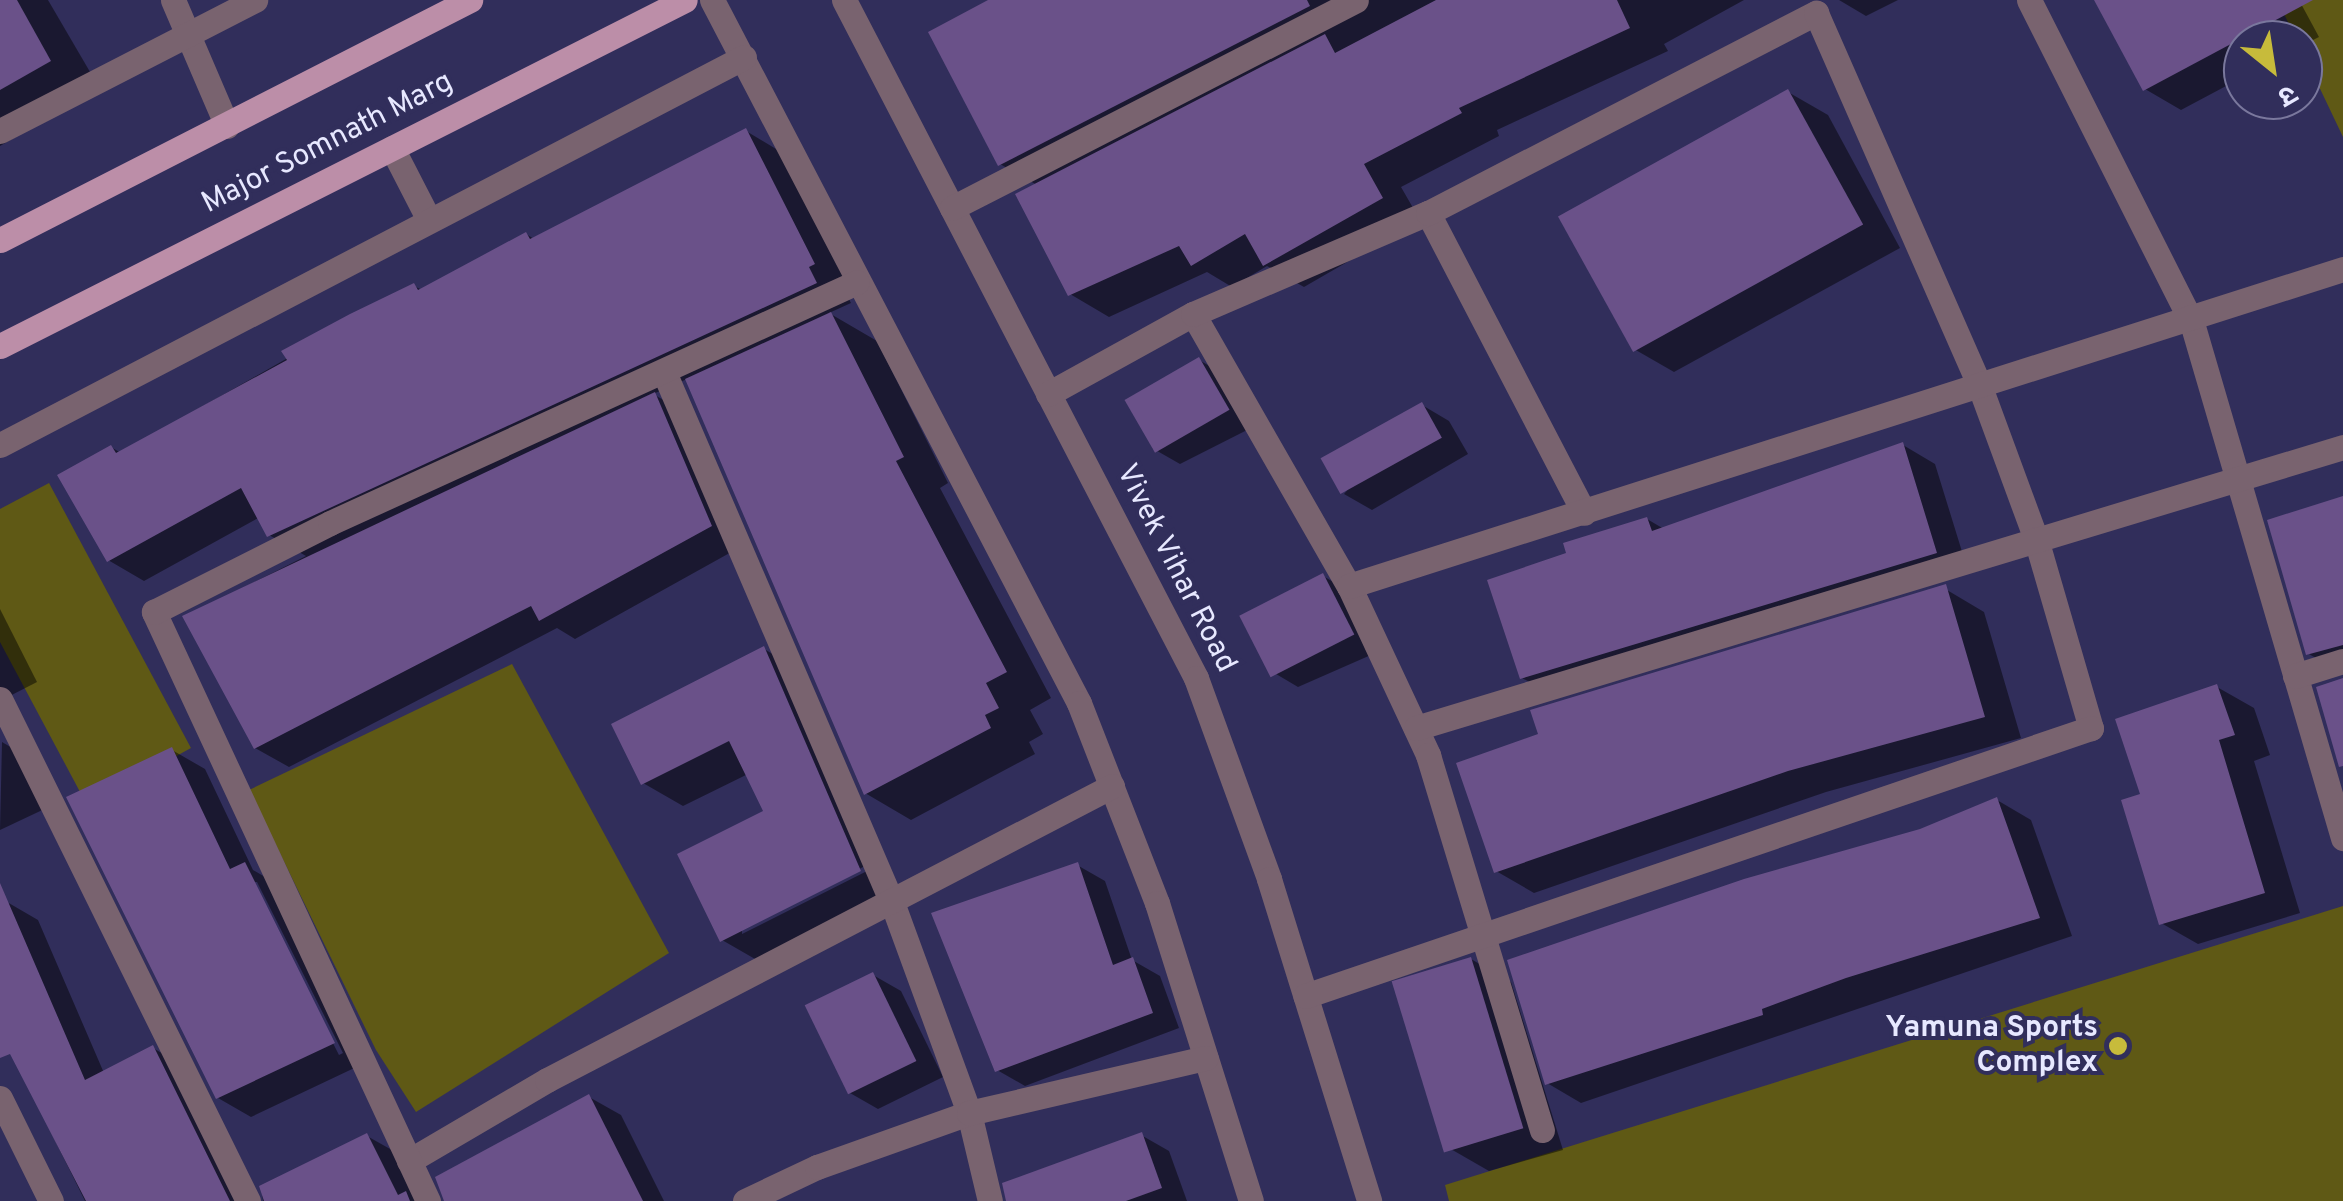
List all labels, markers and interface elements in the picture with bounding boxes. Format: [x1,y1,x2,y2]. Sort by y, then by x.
north arrow [2223,20,2323,120]
street label: Major Somnath Marg [196,65,460,223]
text: उ [2271,75,2303,114]
street label: Vivek Vihar Road [1107,458,1243,680]
place label: Yamuna Sports Complex [1885,1011,2098,1082]
marker: Yamuna Sports Complex [2107,1035,2129,1057]

